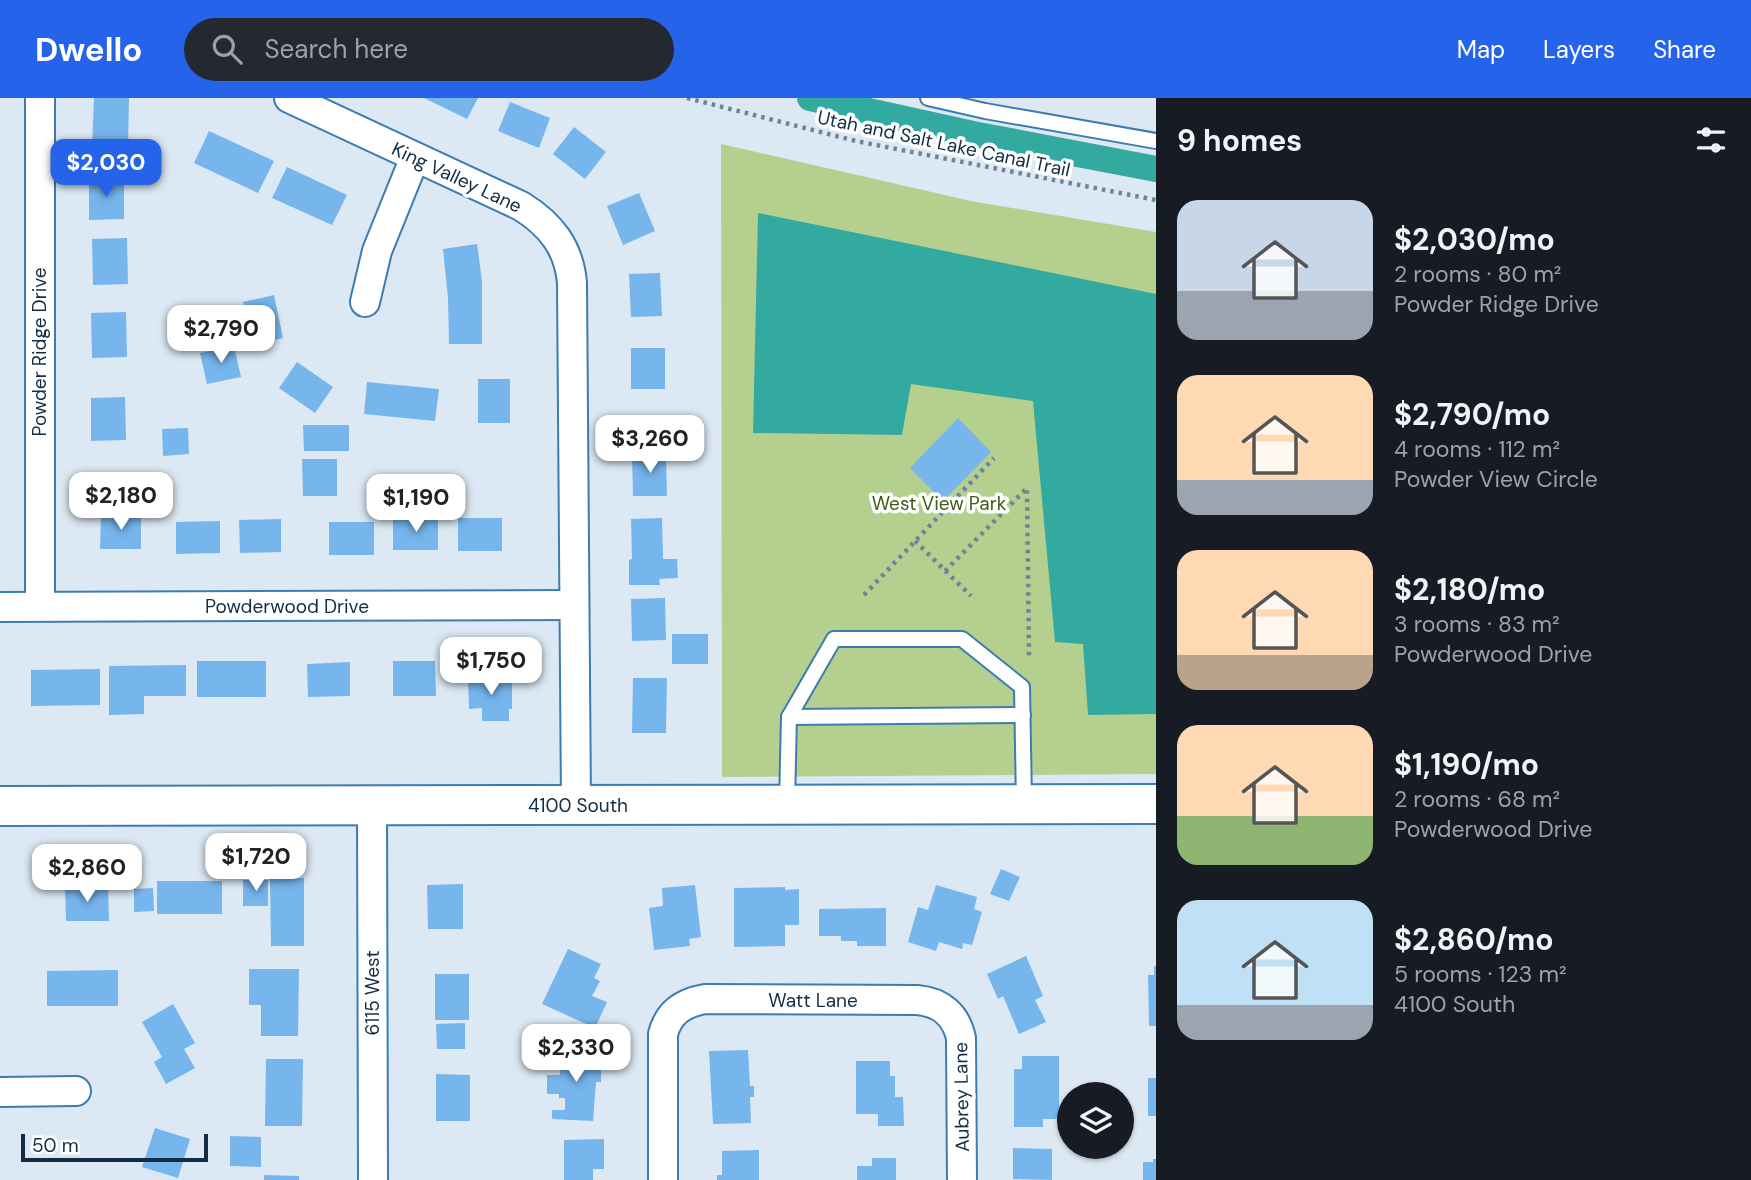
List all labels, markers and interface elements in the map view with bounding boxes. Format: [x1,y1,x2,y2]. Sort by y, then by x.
search box [184,18,674,81]
text: Dwello [35,28,142,71]
icon: search [208,30,246,68]
text: Search here [264,32,408,66]
text: Map [1457,34,1505,65]
text: Layers [1543,34,1615,65]
text: Share [1653,34,1716,65]
street label: Utah and Salt Lake Canal Trail [815,104,1073,183]
text: 9 homes [1177,121,1302,160]
icon: filters [1692,121,1730,159]
street label: King Valley Lane [388,136,526,219]
pin: $2,030 [49,140,163,199]
text: $2,030 [66,147,146,177]
text: $2,030/mo [1394,220,1555,259]
icon: home [1233,228,1317,312]
text: 2 rooms · 80 m² [1394,259,1561,289]
street label: Powder Ridge Drive [27,267,52,437]
text: Powder Ridge Drive [1394,289,1599,319]
pin: $2,790 [164,306,278,365]
text: $2,790 [183,313,259,343]
text: $2,790/mo [1394,395,1550,434]
icon: home [1233,403,1317,487]
pin: $3,260 [593,416,707,475]
text: $3,260 [611,423,689,453]
text: 4 rooms · 112 m² [1394,434,1560,464]
text: Powder View Circle [1394,464,1598,494]
pin: $2,180 [64,472,178,532]
pin: $1,190 [359,474,473,534]
text: $2,180 [85,480,157,510]
text: $1,190 [382,482,450,512]
park label: West View Park [872,491,1007,516]
text: $2,180/mo [1394,570,1545,609]
icon: home [1233,578,1317,662]
street label: Powderwood Drive [205,594,369,619]
text: 3 rooms · 83 m² [1394,609,1560,639]
pin: $1,750 [434,638,548,697]
text: Powderwood Drive [1394,639,1592,669]
text: $1,750 [456,645,526,675]
text: $1,190/mo [1394,745,1539,784]
icon: home [1233,753,1317,837]
text: 2 rooms · 68 m² [1394,784,1560,814]
street label: 4100 South [528,793,628,818]
text: Powderwood Drive [1394,814,1592,844]
pin: $1,720 [199,834,313,893]
text: $1,720 [221,841,291,871]
pin: $2,860 [30,844,144,904]
text: $2,860 [48,852,126,882]
text: $2,860/mo [1394,920,1554,959]
icon: home [1233,928,1317,1012]
street label: 6115 West [360,950,385,1036]
text: 5 rooms · 123 m² [1394,959,1567,989]
street label: Watt Lane [768,988,858,1013]
text: 4100 South [1394,989,1515,1019]
pin: $2,330 [519,1024,633,1084]
text: $2,330 [538,1032,614,1062]
street label: Aubrey Lane [948,1042,975,1152]
map controls [1057,1082,1134,1159]
button: layers [1057,1082,1134,1159]
scale bar [21,1131,208,1163]
text: 50 m [32,1133,79,1158]

